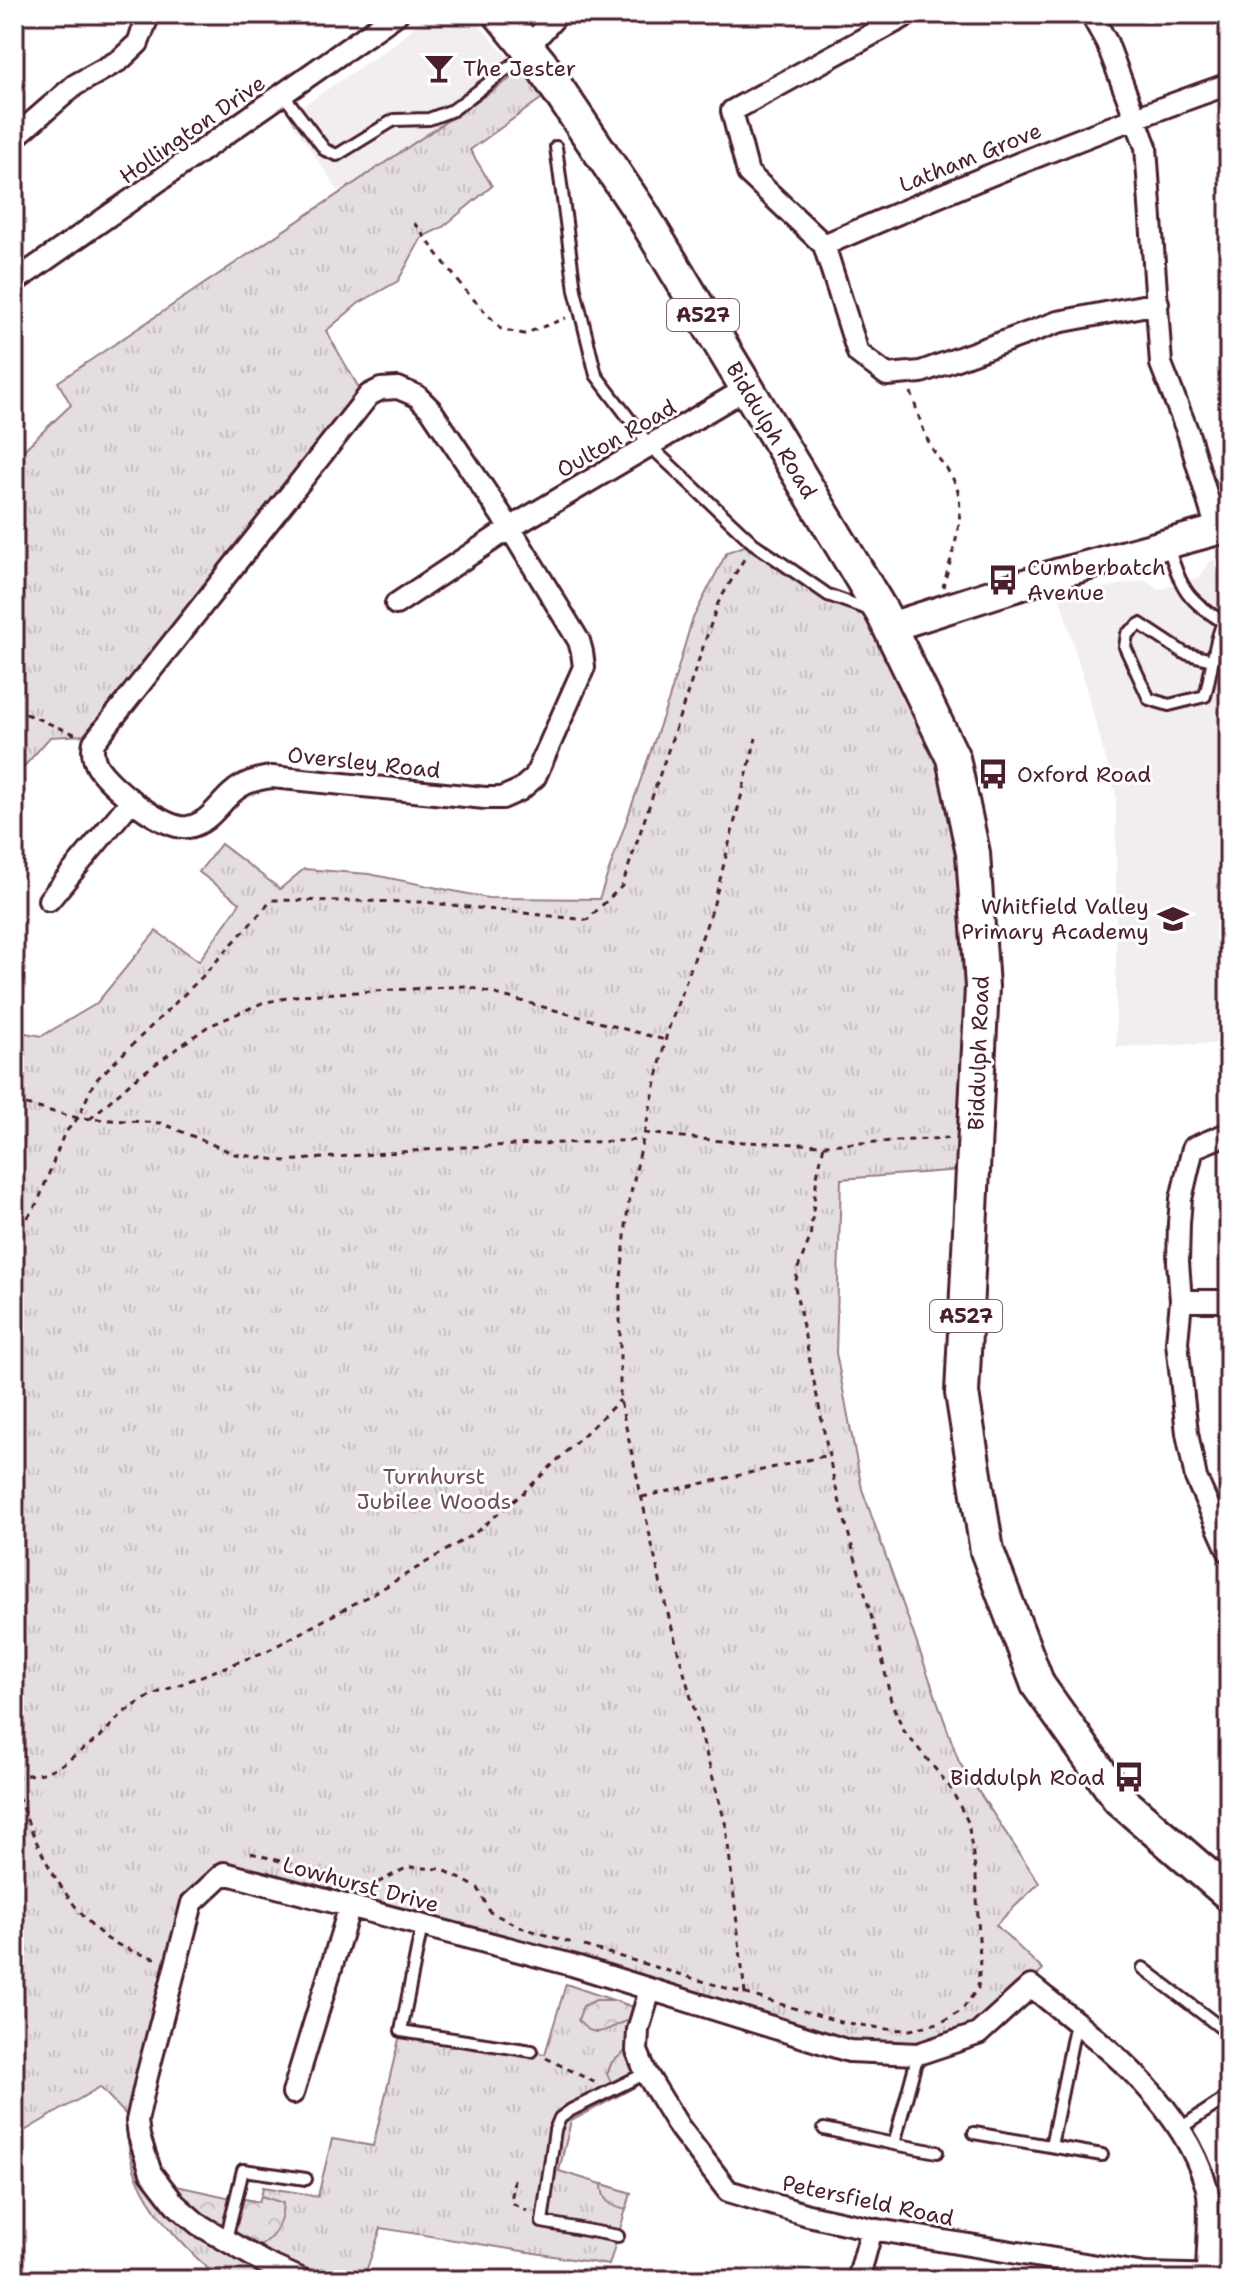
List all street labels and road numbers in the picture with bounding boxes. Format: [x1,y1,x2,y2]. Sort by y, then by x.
street label: Hollington Drive [114,68,271,191]
street label: Latham Grove [895,116,1046,199]
road number: A527 [667,299,739,331]
street label: Biddulph Road [719,356,824,504]
street label: Oulton Road [551,392,681,484]
street label: Oversley Road [286,740,442,785]
street label: Biddulph Road [961,975,996,1131]
road number: A527 [930,1300,1002,1332]
street label: Lowhurst Drive [280,1850,442,1919]
street label: Petersfield Road [779,2168,956,2233]

